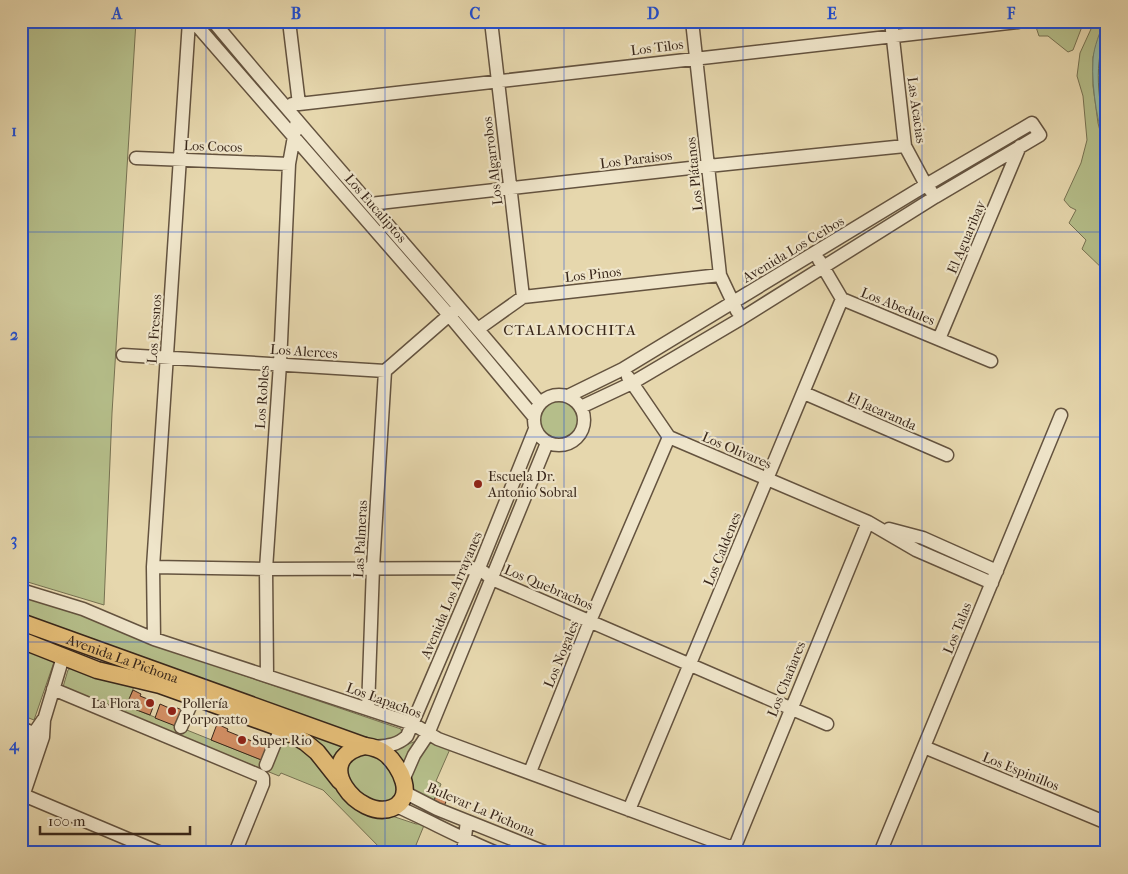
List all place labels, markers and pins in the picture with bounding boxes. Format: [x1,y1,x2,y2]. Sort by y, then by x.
place label: Escuela Dr. Antonio Sobral [487,468,577,501]
marker: Escuela Dr. Antonio Sobral [472,478,484,490]
place label: La Flora [91,695,141,712]
place label: Pollería Porporatto [182,695,248,728]
marker: La Flora [144,697,156,709]
marker: Pollería Porporatto [166,705,178,717]
place label: Super Rio [252,732,312,749]
marker: Super Rio [236,734,248,746]

